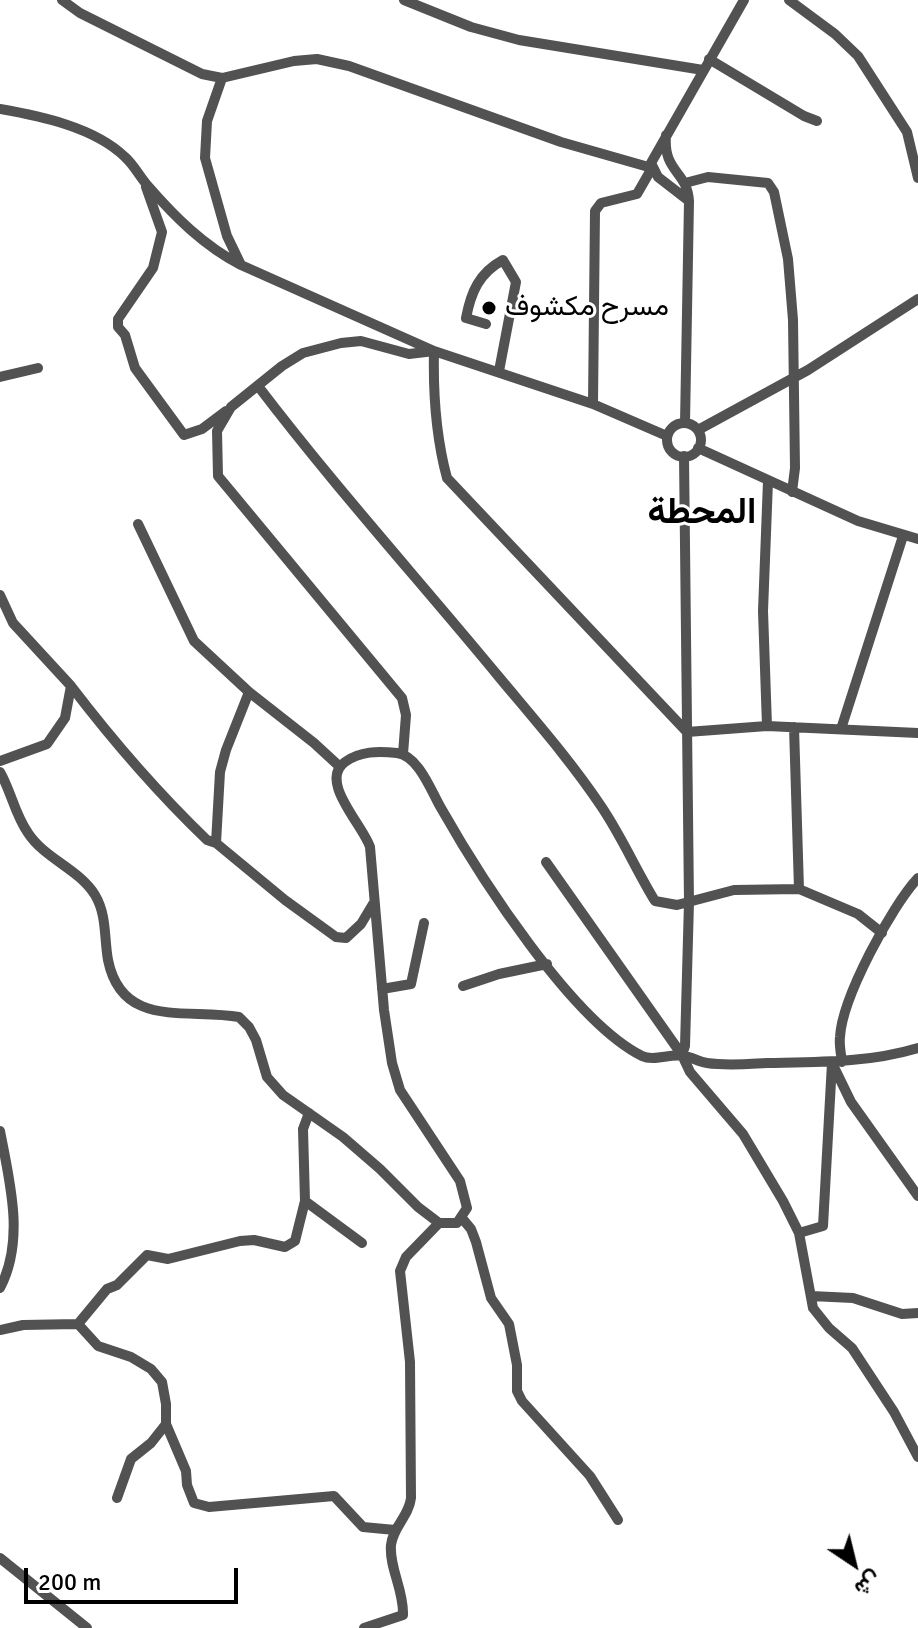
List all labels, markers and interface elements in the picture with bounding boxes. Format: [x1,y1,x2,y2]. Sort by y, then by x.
place label: مسرح مكشوف [505,291,669,325]
marker: مسرح مكشوف [480,299,498,317]
district label: المحطة [648,492,756,536]
north arrow [814,1524,894,1604]
scale bar [28,1552,242,1602]
text: ش [849,1565,887,1603]
text: 200 m [38,1567,101,1597]

